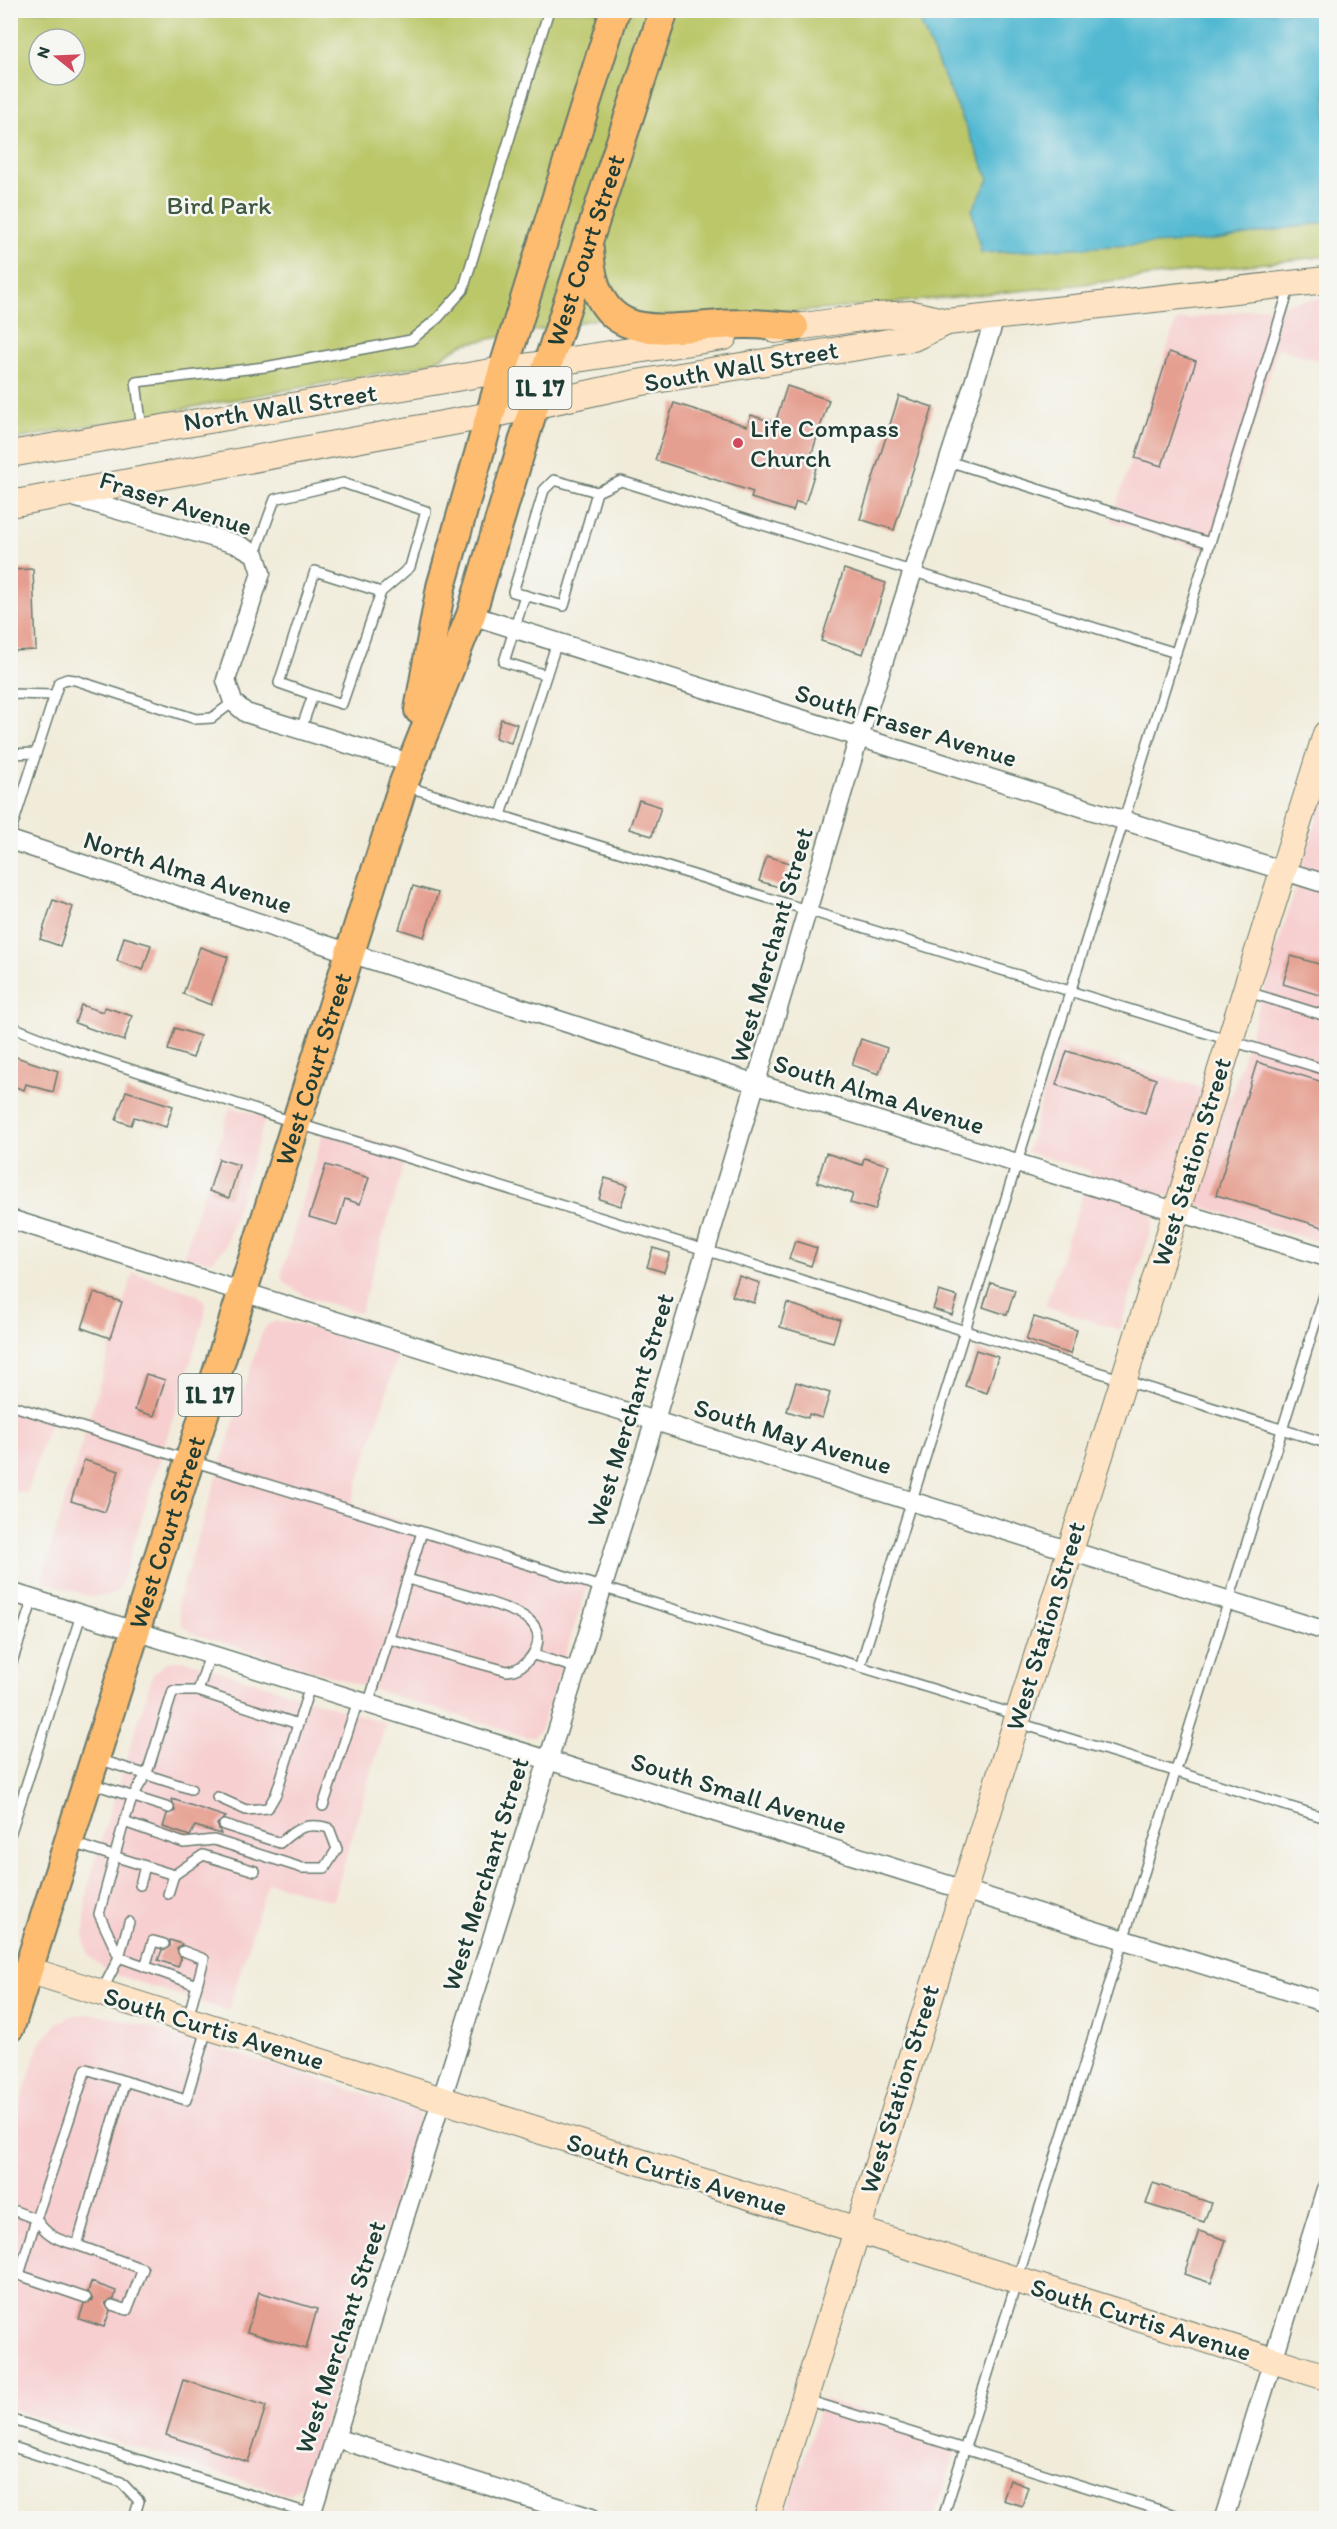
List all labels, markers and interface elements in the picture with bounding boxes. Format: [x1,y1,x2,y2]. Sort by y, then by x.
north arrow [27,27,87,87]
text: N [33,44,54,61]
street label: West Court Street [539,150,632,351]
park label: Bird Park [167,189,272,221]
street label: South Wall Street [641,333,841,399]
road number: IL 17 [508,367,572,409]
street label: North Wall Street [181,376,379,438]
place label: Life Compass Church [750,412,899,474]
marker: Life Compass Church [731,436,745,450]
street label: Fraser Avenue [96,463,256,543]
street label: South Fraser Avenue [791,676,1021,774]
street label: North Alma Avenue [80,823,296,921]
street label: West Merchant Street [722,824,820,1066]
street label: West Court Street [268,968,359,1169]
street label: South Alma Avenue [770,1047,988,1141]
street label: West Station Street [1144,1053,1238,1270]
street label: West Merchant Street [579,1289,681,1531]
road number: IL 17 [178,1374,242,1416]
street label: South May Avenue [690,1391,896,1481]
street label: West Court Street [121,1432,212,1633]
street label: West Station Street [998,1517,1092,1734]
street label: South Small Avenue [627,1745,851,1841]
street label: West Merchant Street [434,1753,536,1995]
street label: South Curtis Avenue [100,1979,328,2077]
street label: West Station Street [852,1980,946,2197]
street label: South Curtis Avenue [563,2125,791,2223]
street label: West Merchant Street [287,2216,393,2458]
street label: South Curtis Avenue [1027,2270,1255,2368]

